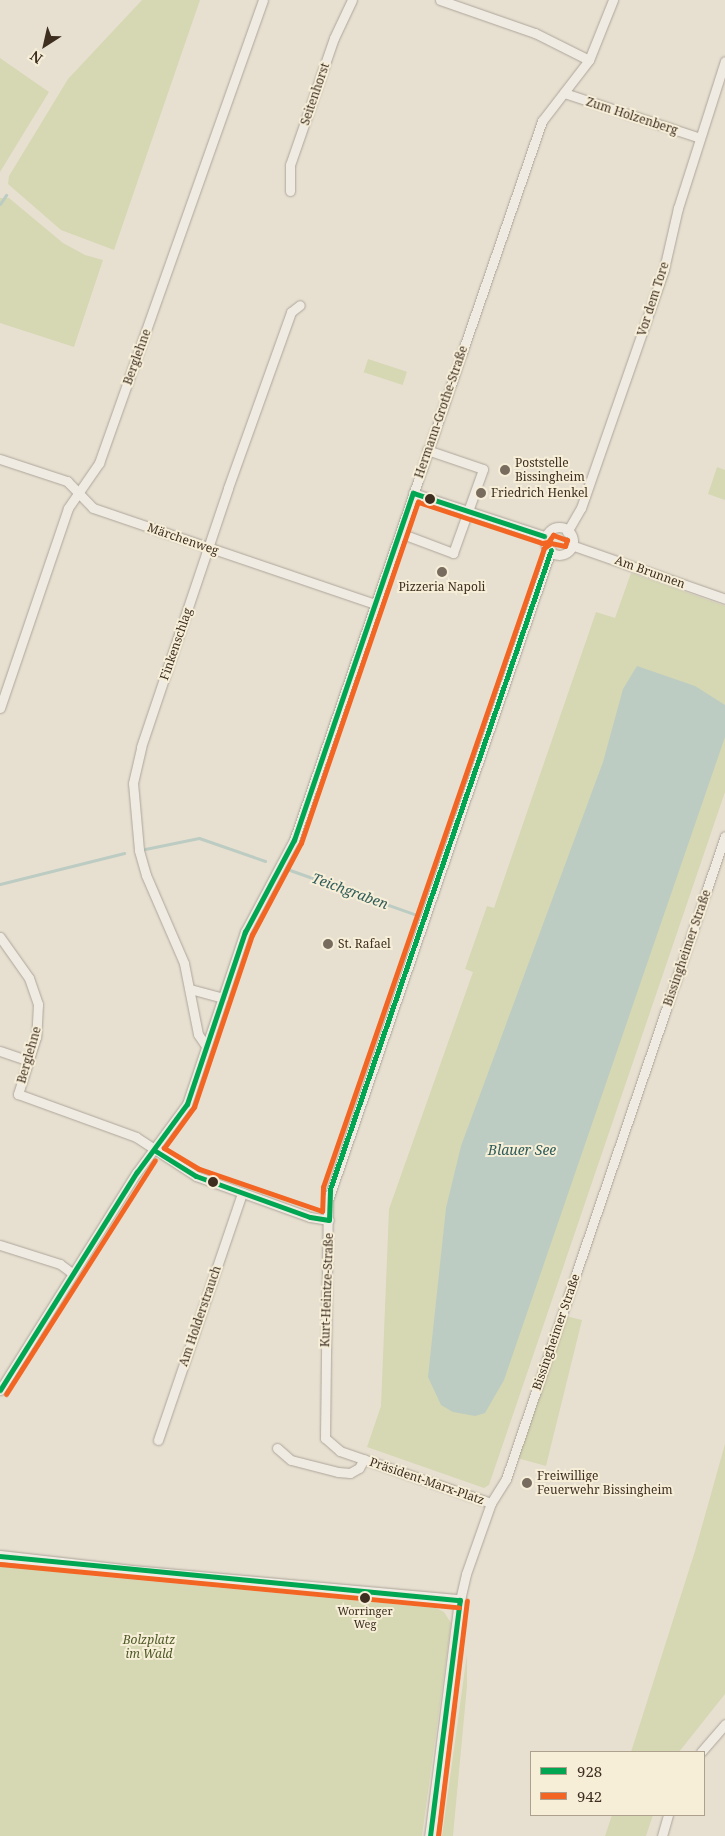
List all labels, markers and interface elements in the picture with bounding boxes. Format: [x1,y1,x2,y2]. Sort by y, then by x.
north arrow [20,20,70,70]
text: N [26,47,46,69]
street label: Seitenhorst [298,61,332,127]
street label: Zum Holzenberg [584,94,680,138]
street label: Vor dem Tore [634,260,672,338]
street label: Berglehne [120,327,154,387]
street label: Hermann-Grothe-Straße [412,344,470,480]
place label: Poststelle Bissingheim [515,456,585,484]
marker: Poststelle Bissingheim [499,464,511,476]
place label: Friedrich Henkel [491,486,588,500]
marker: Friedrich Henkel [475,487,487,499]
unlabelled marker [425,494,435,504]
street label: Märchenweg [145,520,221,558]
street label: Am Brunnen [613,553,687,591]
marker: Pizzeria Napoli [436,566,448,578]
place label: Pizzeria Napoli [399,580,485,594]
street label: Finkenschlag [157,606,195,682]
water label: Teichgraben [310,869,390,913]
street label: Bissingheimer Straße [660,888,714,1008]
place label: St. Rafael [338,937,391,951]
marker: St. Rafael [322,938,334,950]
street label: Berglehne [14,1025,44,1085]
water label: Blauer See [488,1142,556,1158]
unlabelled marker [208,1177,218,1187]
street label: Kurt-Heintze-Straße [318,1233,336,1347]
street label: Am Holderstrauch [176,1264,224,1368]
street label: Bissingheimer Straße [529,1272,583,1392]
street label: Präsident-Marx-Platz [368,1455,486,1507]
place label: Freiwillige Feuerwehr Bissingheim [537,1469,673,1497]
marker: Freiwillige Feuerwehr Bissingheim [521,1477,533,1489]
marker: Worringer Weg [360,1593,370,1603]
place label: Worringer Weg [337,1605,393,1631]
park label: Bolzplatz im Wald [123,1633,175,1661]
legend [530,1751,705,1816]
text: 928 [577,1761,602,1781]
text: 942 [577,1786,602,1806]

